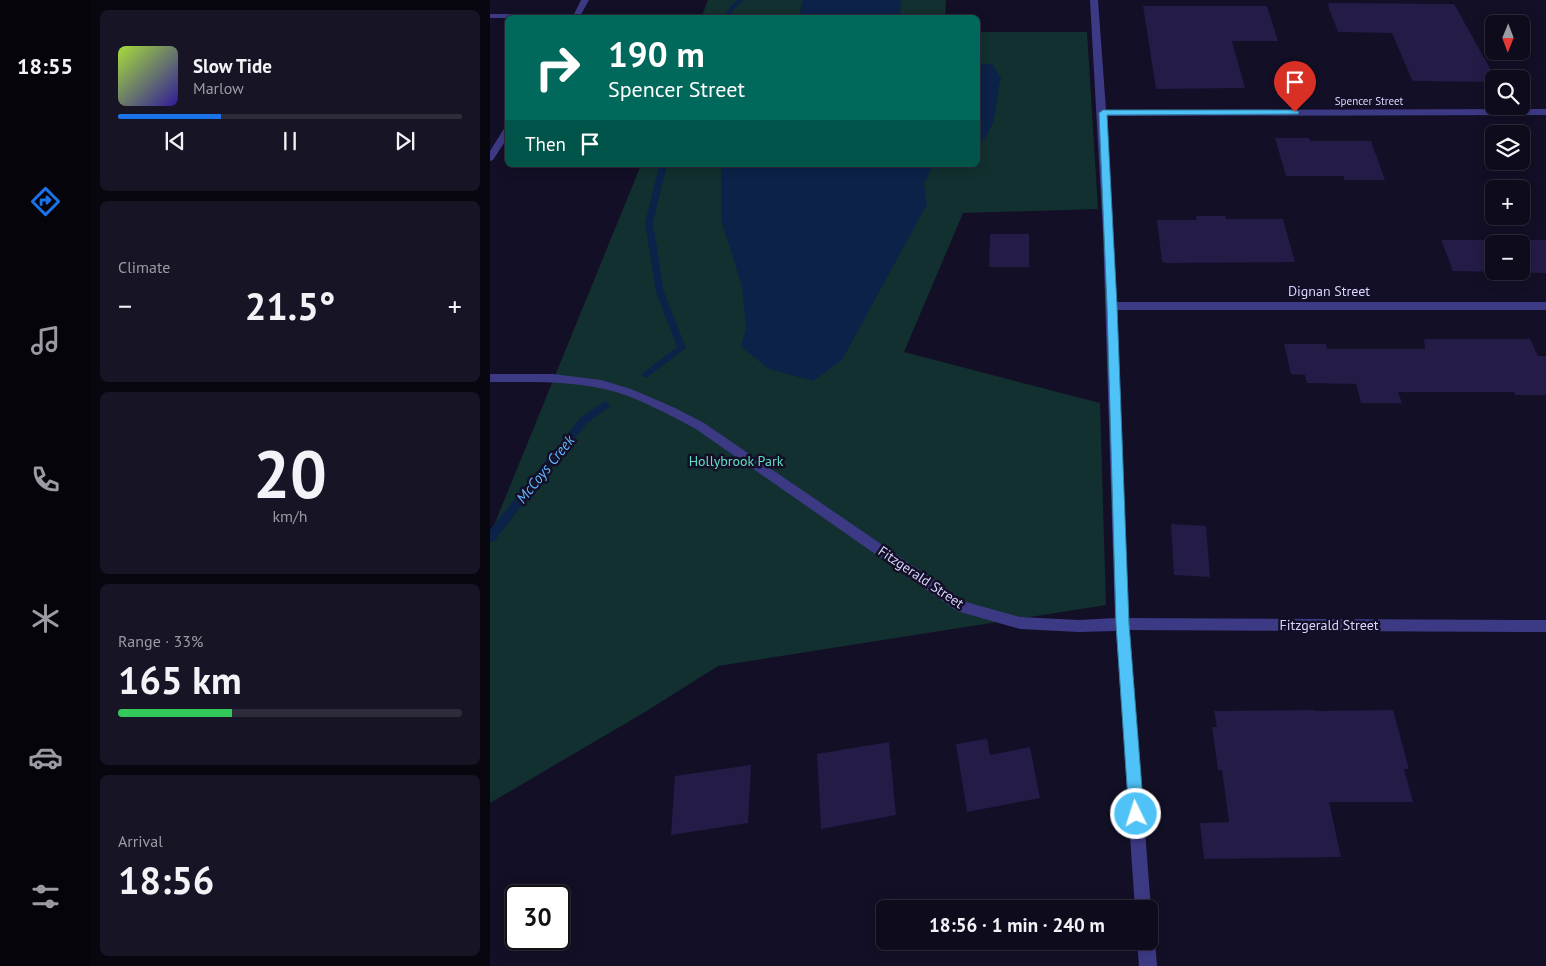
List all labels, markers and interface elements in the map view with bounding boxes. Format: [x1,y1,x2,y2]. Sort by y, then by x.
north arrow [1485,15,1530,60]
map controls [1485,15,1530,280]
text: 190 m [608,31,705,77]
icon: right [525,35,590,100]
text: 18:55 [17,52,73,80]
text: Slow Tide [193,54,272,78]
pin [1274,61,1316,112]
icon: arrive [1281,68,1309,96]
button: search [1485,70,1530,115]
text: Spencer Street [608,75,745,103]
text: Marlow [193,78,244,98]
street label: Spencer Street [1335,94,1404,108]
button: layers [1485,125,1530,170]
icon: previous [161,127,189,155]
icon: pause [276,127,304,155]
icon: next [391,127,419,155]
icon: arrive [576,130,604,158]
text: Then [525,132,566,156]
button: + [1485,180,1530,225]
icon: directions [28,184,63,219]
button: − [1485,235,1530,280]
text: Climate [118,257,170,277]
text: 21.5° [245,281,335,330]
street label: Dignan Street [1288,282,1370,300]
text: − [118,287,132,324]
text: + [448,287,462,324]
icon: music [28,323,63,358]
water label: McCoys Creek [512,430,579,507]
text: 20 [253,431,327,515]
park label: Hollybrook Park [689,452,784,470]
icon: phone [28,462,63,497]
text: km/h [272,506,308,526]
street label: Fitzgerald Street [875,542,967,612]
icon: climate [28,601,63,636]
street label: Fitzgerald Street [1279,616,1379,634]
text: Range · 33% [118,631,203,651]
text: 165 km [118,655,242,704]
icon: car [28,740,63,775]
position arrow [1109,787,1161,839]
text: Arrival [118,831,163,851]
text: 18:56 [118,855,214,904]
icon: filters [28,879,63,914]
speed limit sign: 30 [505,885,570,950]
text: 18:56 · 1 min · 240 m [929,913,1105,937]

